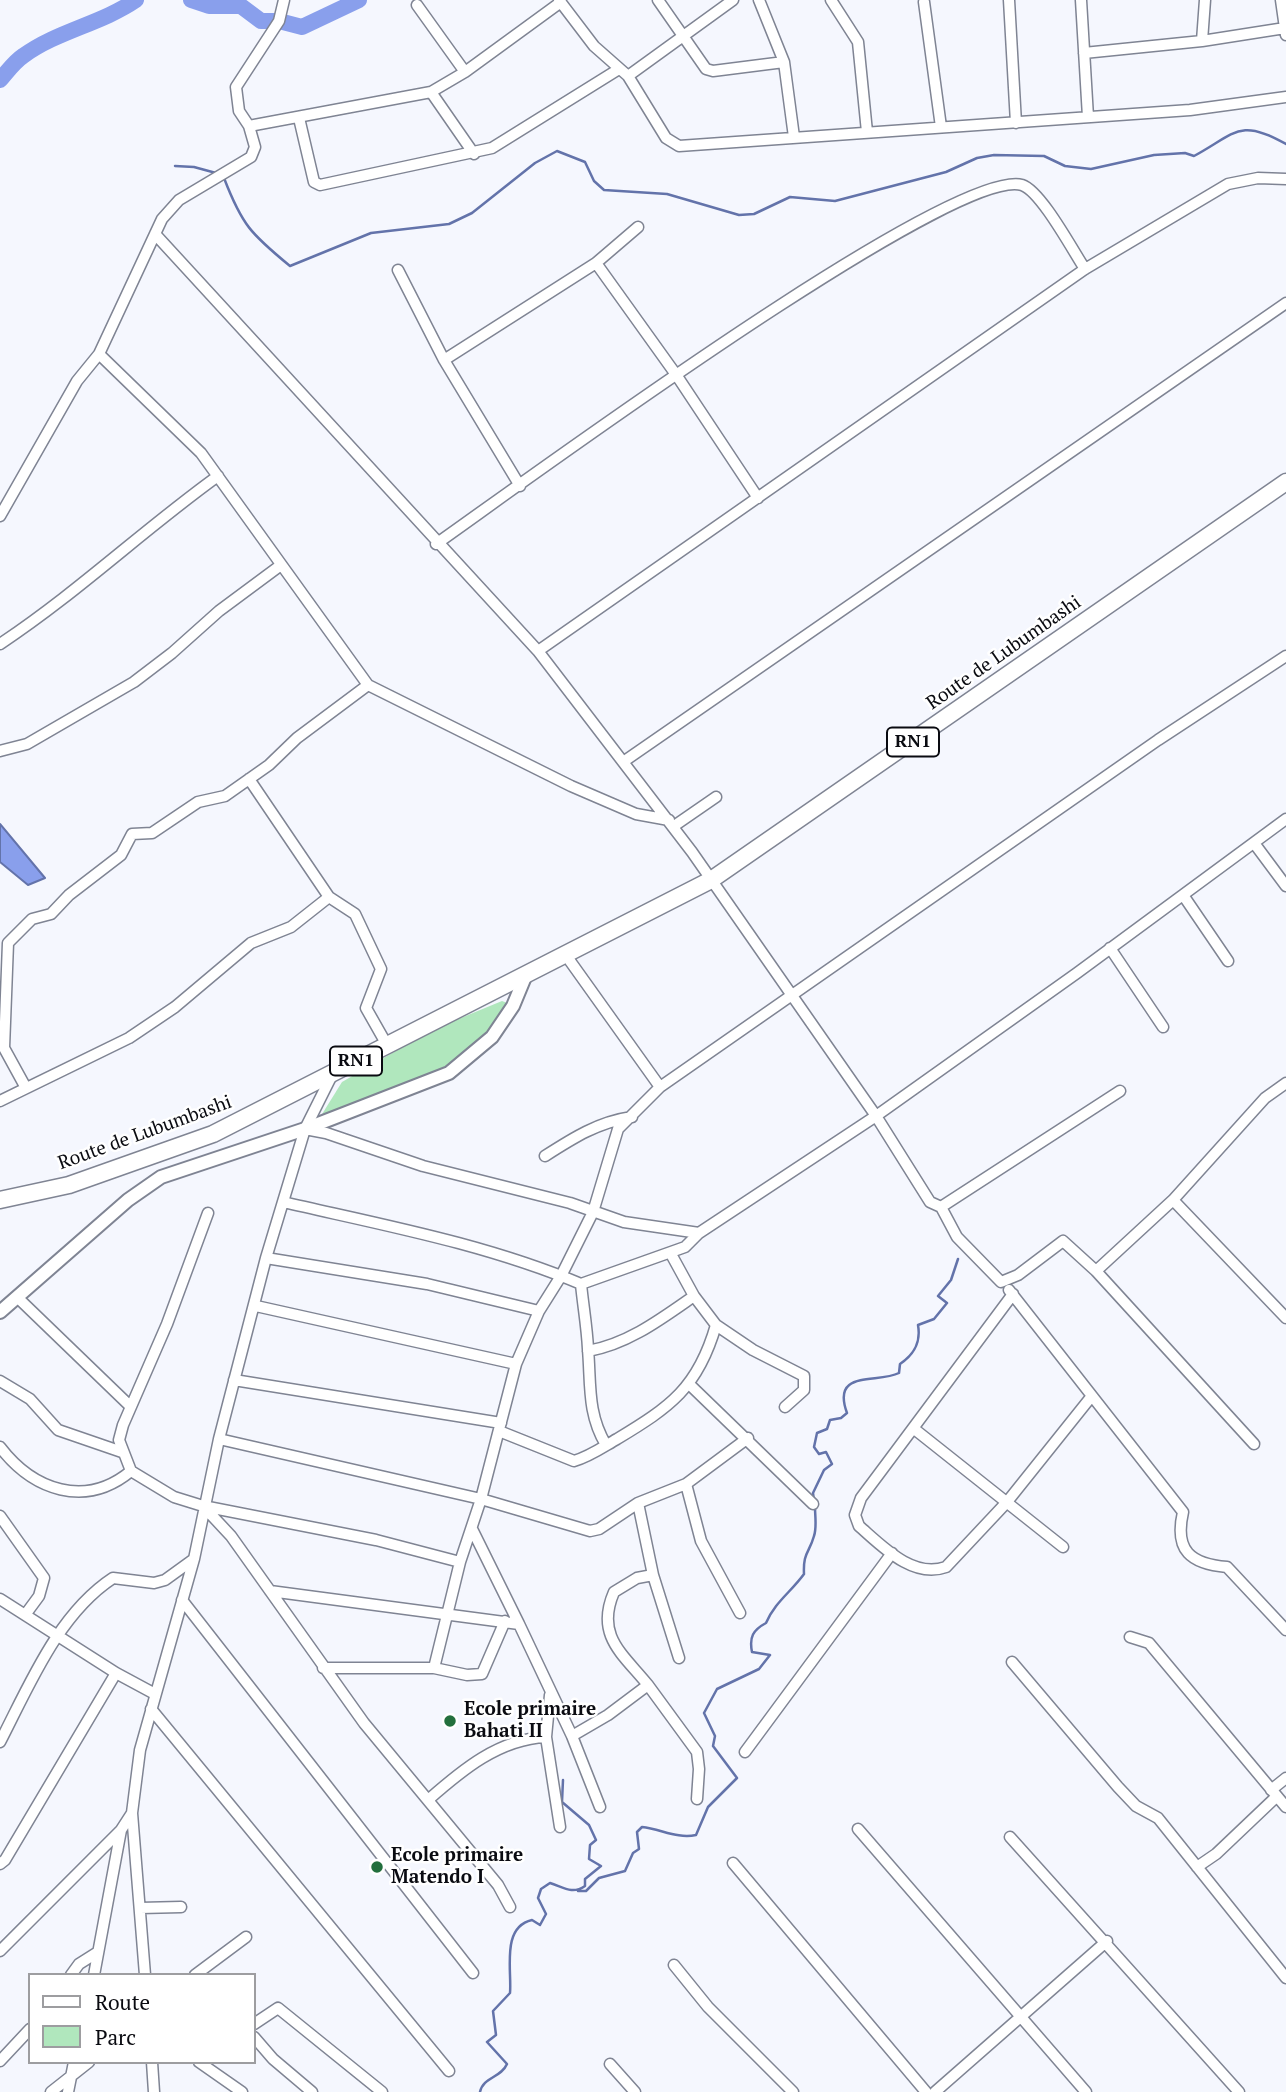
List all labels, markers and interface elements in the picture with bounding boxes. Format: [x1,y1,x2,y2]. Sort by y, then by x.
street label: Route de Lubumbashi [922,591,1086,715]
road number: RN1 [887,728,939,756]
road number: RN1 [330,1046,382,1076]
street label: Route de Lubumbashi [55,1091,235,1175]
place label: Ecole primaire Bahati II [464,1699,596,1743]
marker: Ecole primaire Bahati II [442,1713,458,1729]
place label: Ecole primaire Matendo I [391,1845,523,1889]
marker: Ecole primaire Matendo I [369,1859,385,1875]
legend [28,1973,256,2064]
text: Route [95,1988,150,2016]
text: Parc [95,2023,136,2051]

